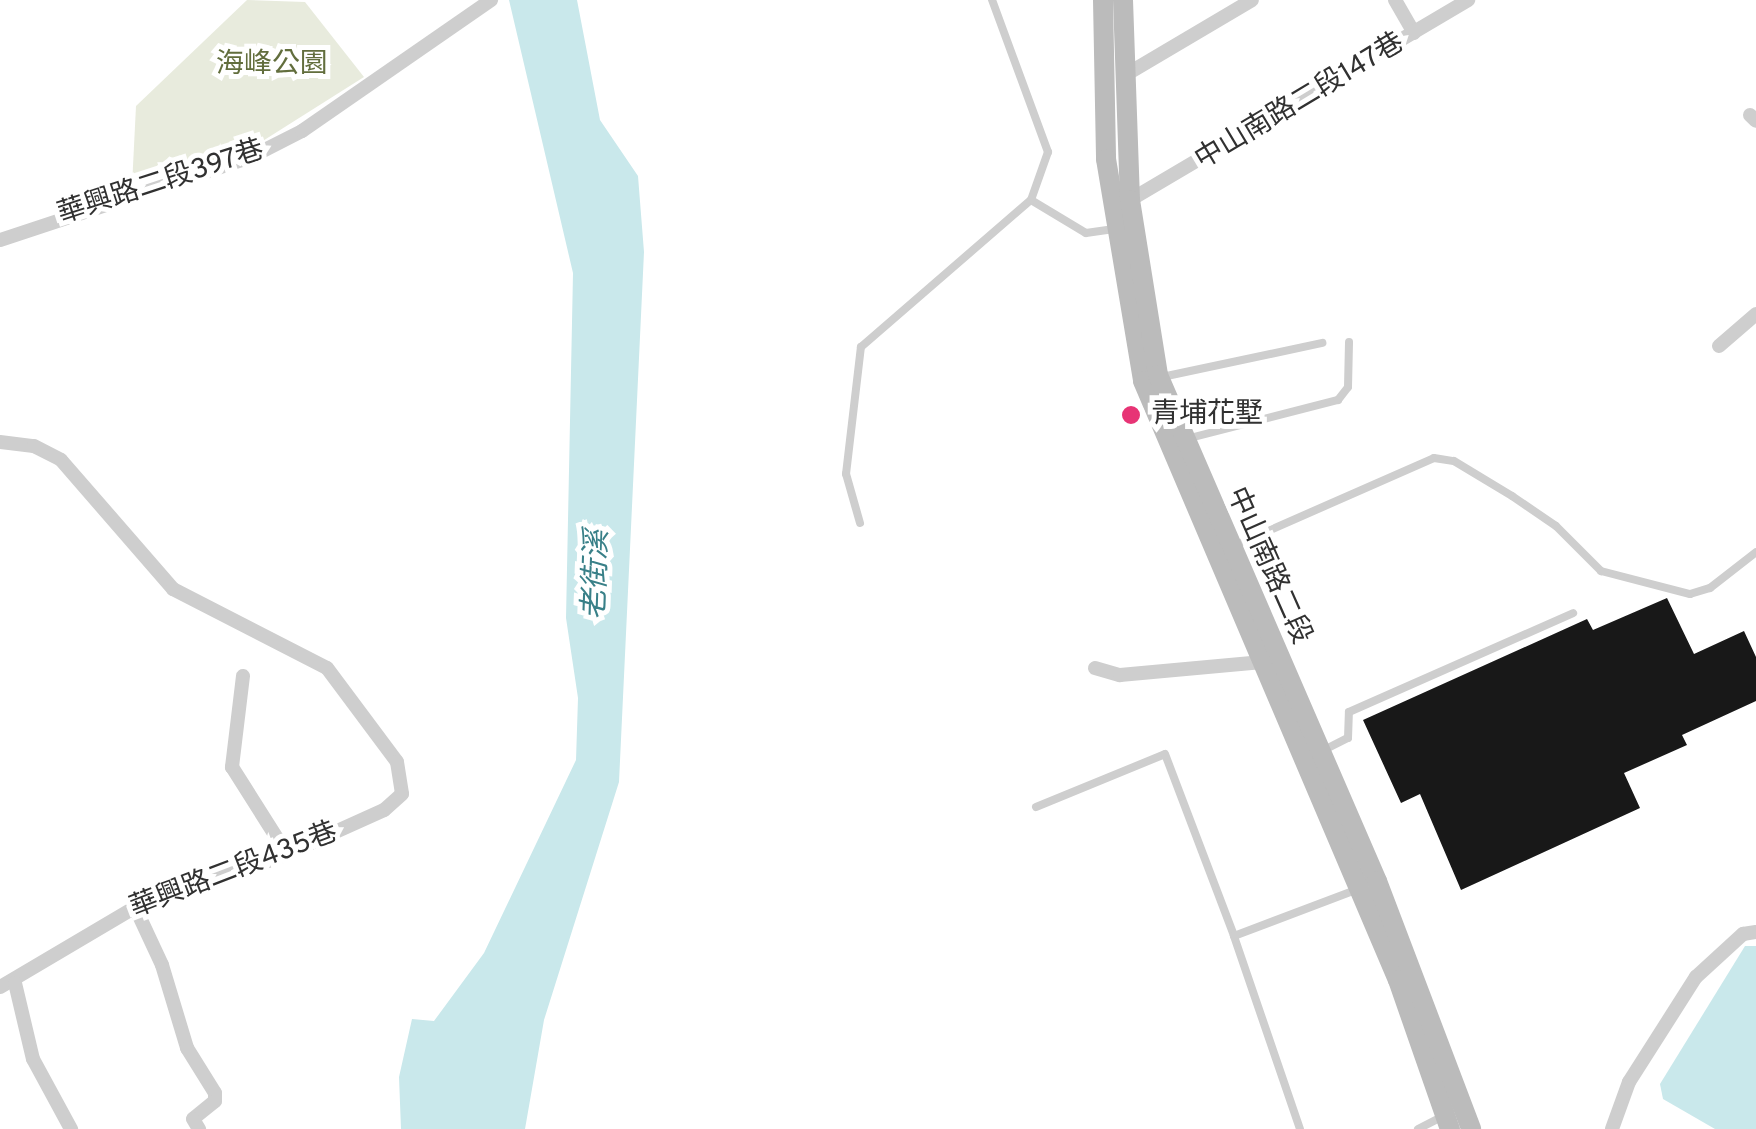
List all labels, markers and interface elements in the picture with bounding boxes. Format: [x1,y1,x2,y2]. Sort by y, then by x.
street label: 中山南路二段147巷 [1190,26,1410,178]
park label: 海峰公園 [216,48,328,82]
street label: 華興路二段397巷 [54,134,268,232]
place label: 青埔花墅 [1151,398,1263,432]
marker: 青埔花墅 [1120,404,1142,426]
street label: 中山南路二段 [1218,482,1318,650]
water label: 老街溪 [578,529,618,621]
street label: 華興路二段435巷 [125,816,343,926]

